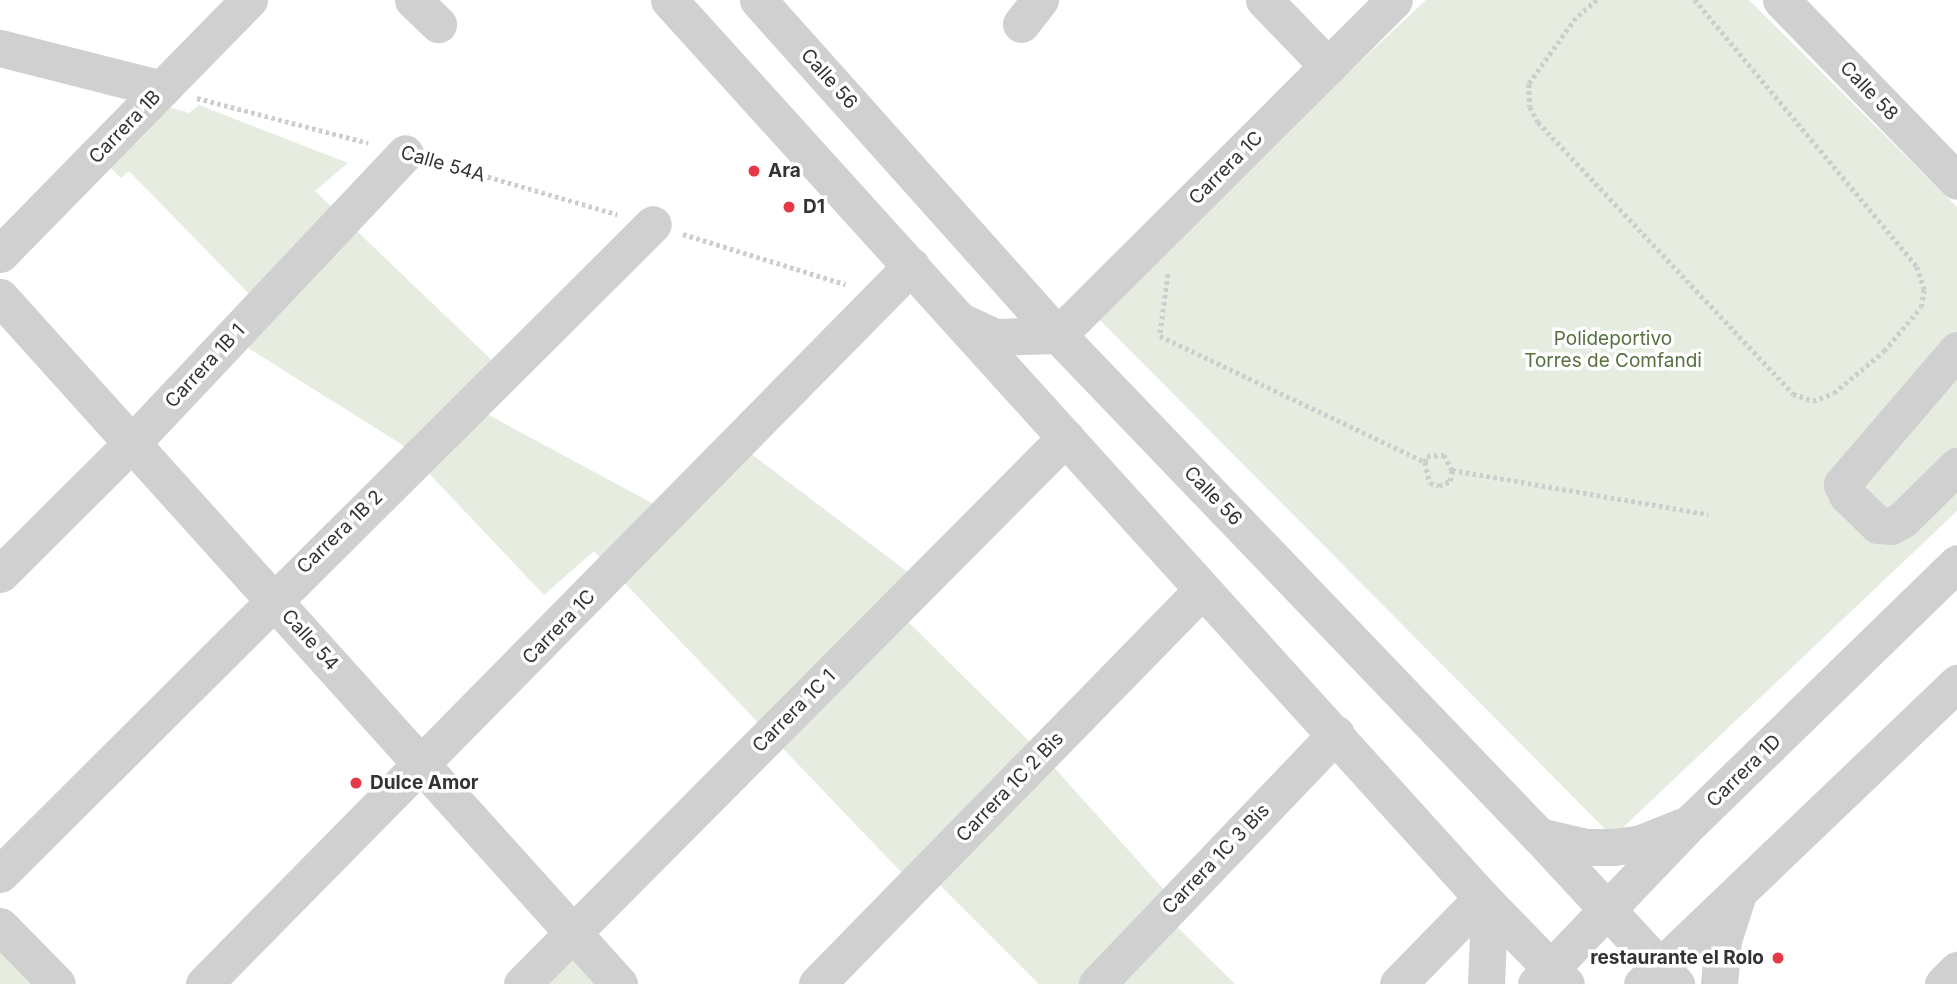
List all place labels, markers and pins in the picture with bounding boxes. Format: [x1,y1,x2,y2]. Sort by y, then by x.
place label: Ara [768,160,801,182]
marker: Ara [746,163,762,179]
place label: D1 [803,196,825,218]
marker: D1 [781,199,797,215]
place label: Dulce Amor [370,772,479,794]
marker: Dulce Amor [348,775,364,791]
place label: restaurante el Rolo [1590,947,1764,969]
marker: restaurante el Rolo [1770,950,1786,966]

